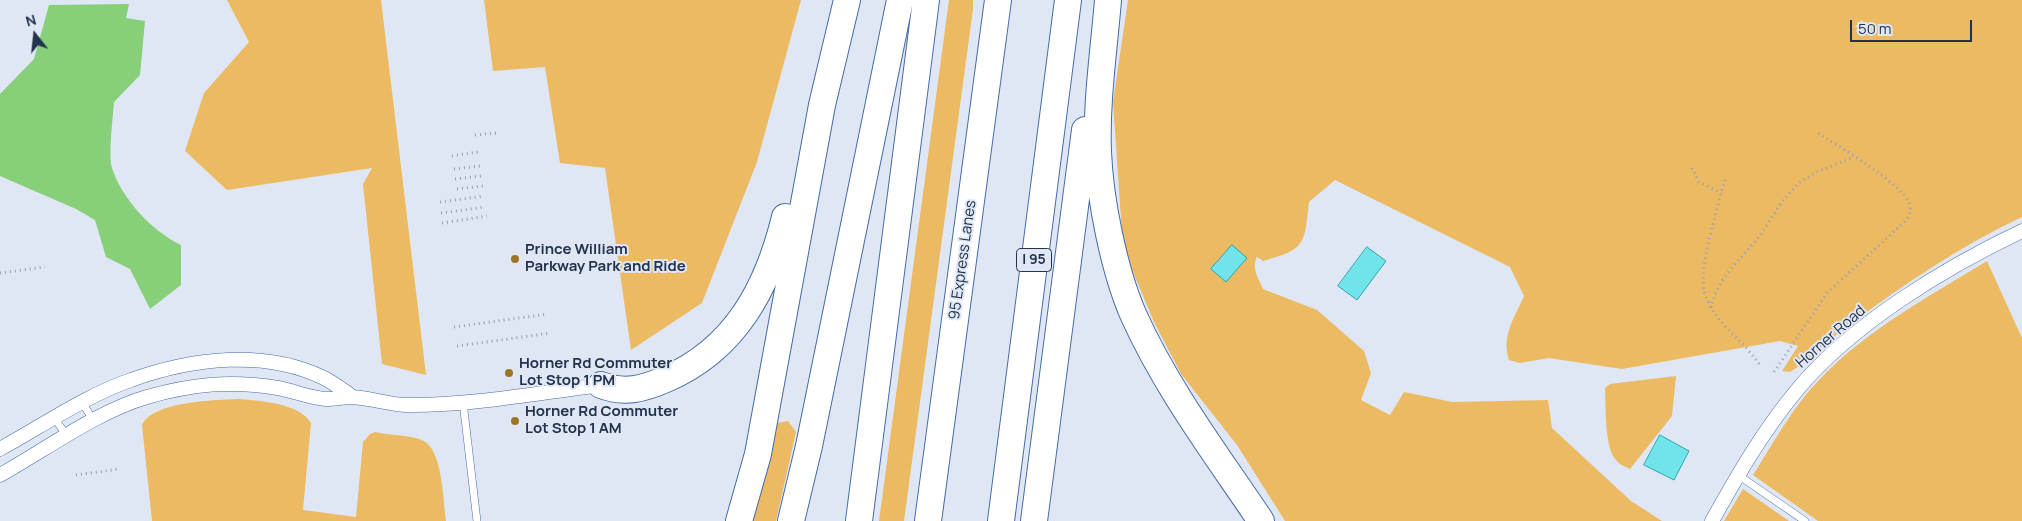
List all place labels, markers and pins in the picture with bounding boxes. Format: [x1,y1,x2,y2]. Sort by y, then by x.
place label: Prince William Parkway Park and Ride [525,241,686,276]
marker: Prince William Parkway Park and Ride [509,253,521,265]
place label: Horner Rd Commuter Lot Stop 1 PM [519,355,672,390]
marker: Horner Rd Commuter Lot Stop 1 PM [503,367,515,379]
place label: Horner Rd Commuter Lot Stop 1 AM [525,403,678,438]
marker: Horner Rd Commuter Lot Stop 1 AM [509,415,521,427]

